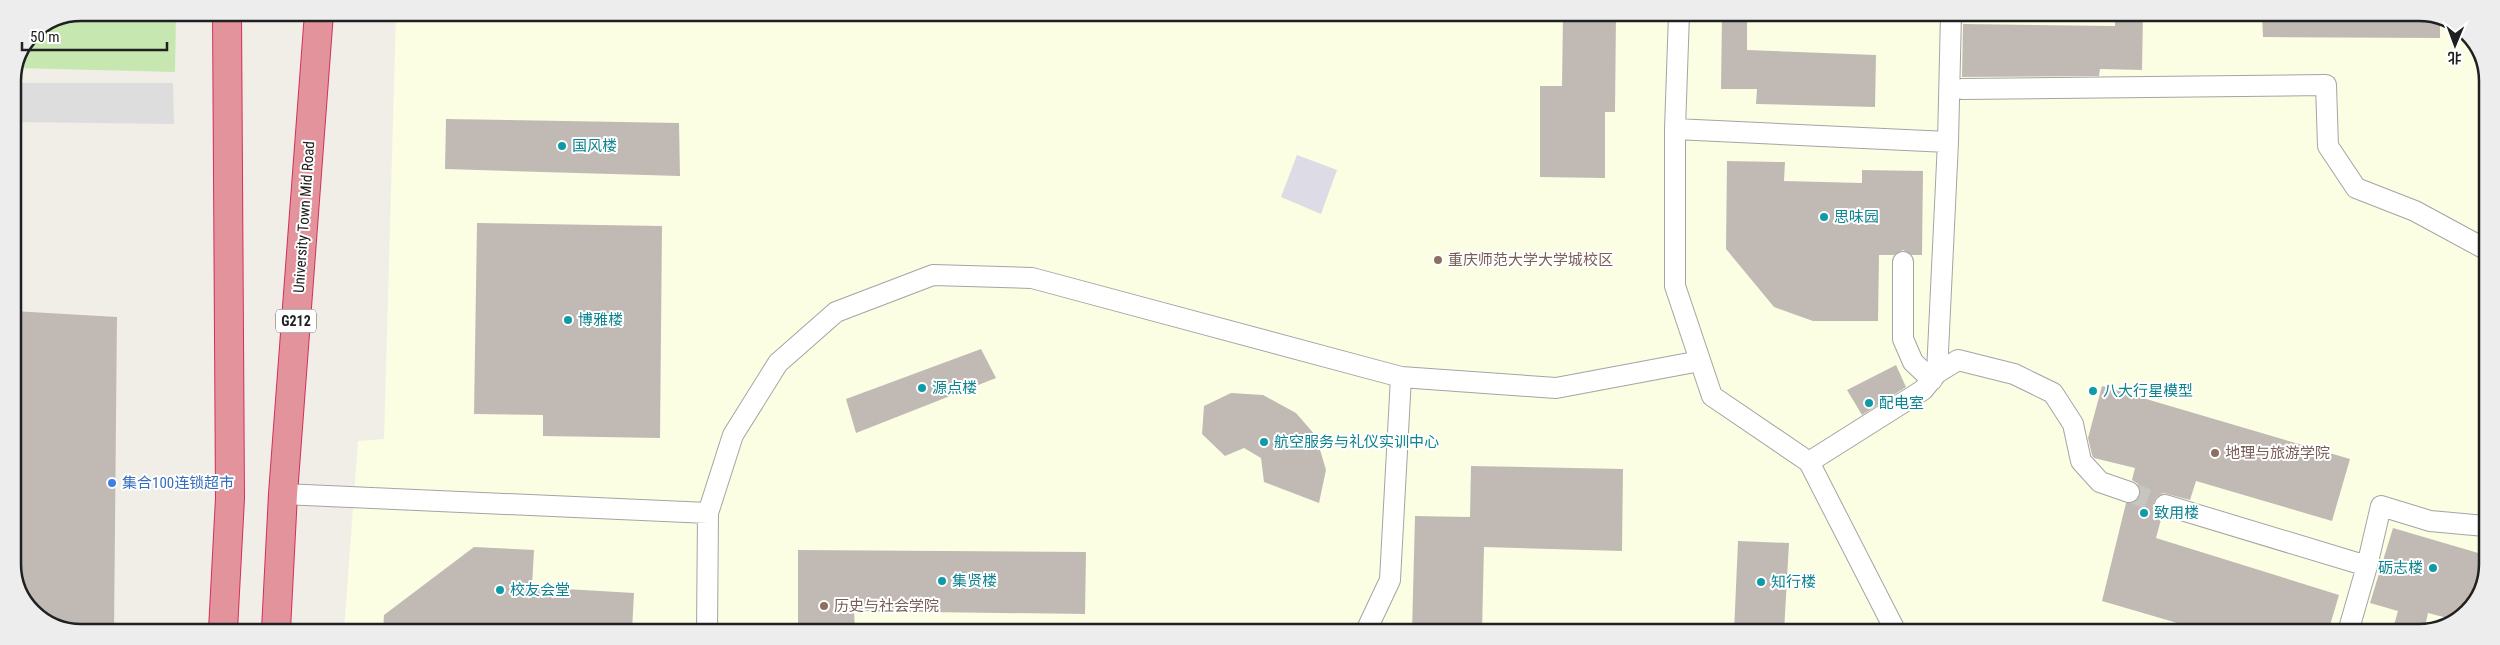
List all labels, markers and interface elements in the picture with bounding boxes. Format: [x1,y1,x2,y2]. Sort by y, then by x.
scale bar [22,20,168,52]
north arrow [2430,20,2480,70]
text: 50 m [30,28,60,46]
text: 北 [2448,50,2462,66]
place label: 国风楼 [572,137,617,155]
marker: 国风楼 [556,140,568,152]
street label: University Town Mid Road [290,141,318,293]
place label: 思味园 [1834,208,1879,226]
marker: 思味园 [1818,211,1830,223]
place label: 重庆师范大学大学城校区 [1448,251,1613,269]
marker: 重庆师范大学大学城校区 [1432,254,1444,266]
road number: G212 [276,310,316,332]
place label: 博雅楼 [578,311,623,329]
marker: 博雅楼 [562,314,574,326]
place label: 源点楼 [932,379,977,397]
marker: 源点楼 [916,382,928,394]
place label: 八大行星模型 [2103,382,2193,400]
marker: 八大行星模型 [2087,385,2099,397]
place label: 配电室 [1879,394,1924,412]
marker: 配电室 [1863,397,1875,409]
place label: 航空服务与礼仪实训中心 [1274,433,1439,451]
marker: 航空服务与礼仪实训中心 [1258,436,1270,448]
place label: 地理与旅游学院 [2225,444,2330,462]
marker: 地理与旅游学院 [2209,447,2221,459]
place label: 集合100连锁超市 [122,474,234,492]
marker: 集合100连锁超市 [106,477,118,489]
place label: 致用楼 [2154,504,2199,522]
marker: 致用楼 [2138,507,2150,519]
place label: 砺志楼 [2378,559,2423,577]
marker: 砺志楼 [2427,562,2439,574]
place label: 集贤楼 [952,572,997,590]
place label: 知行楼 [1771,573,1816,591]
marker: 集贤楼 [936,575,948,587]
marker: 知行楼 [1755,576,1767,588]
place label: 校友会堂 [510,581,570,599]
marker: 校友会堂 [494,584,506,596]
place label: 历史与社会学院 [834,597,939,615]
marker: 历史与社会学院 [818,600,830,612]

